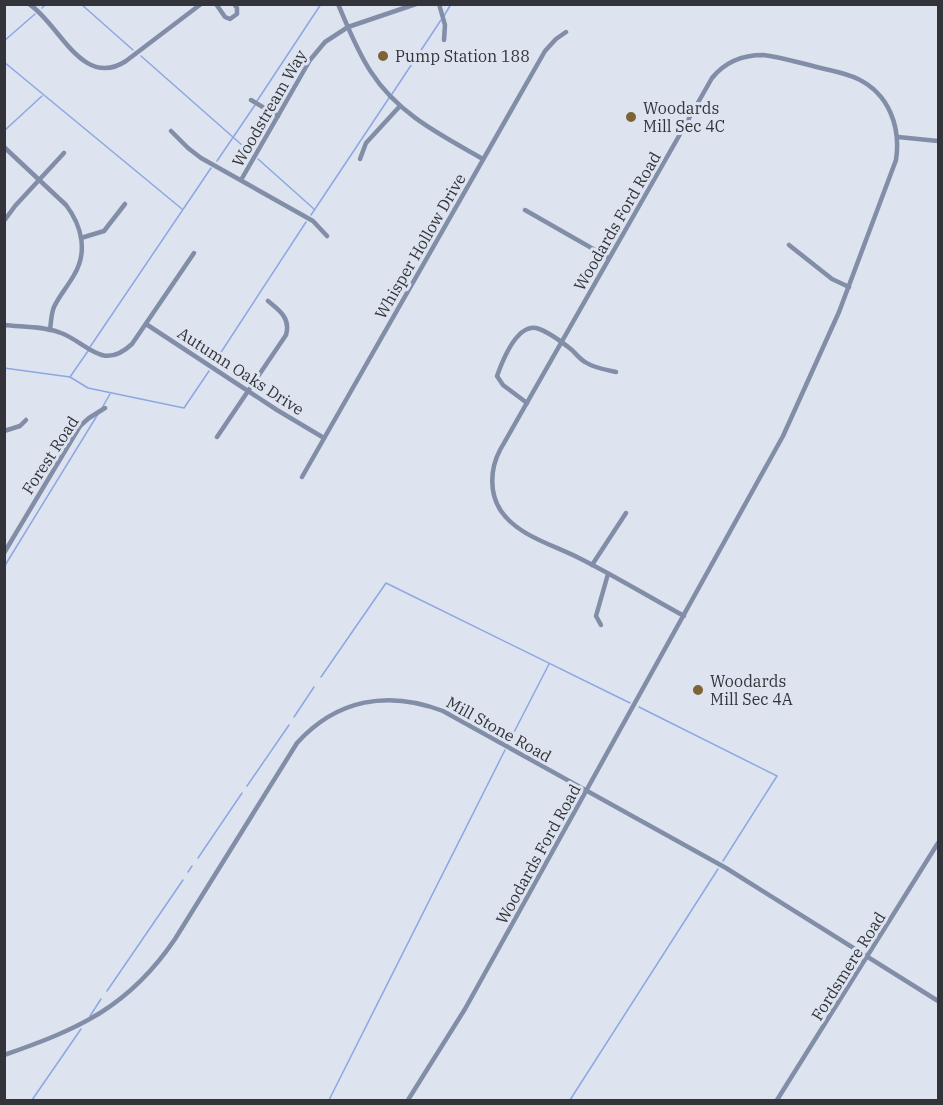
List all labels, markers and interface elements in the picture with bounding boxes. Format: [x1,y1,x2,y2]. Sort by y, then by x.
street label: Woodstream Way [227,46,311,170]
place label: Pump Station 188 [395,46,530,66]
marker: Pump Station 188 [376,49,390,63]
place label: Woodards Mill Sec 4C [643,98,725,136]
marker: Woodards Mill Sec 4C [624,110,638,124]
street label: Woodards Ford Road [569,148,665,294]
street label: Whisper Hollow Drive [370,170,470,322]
street label: Autumn Oaks Drive [174,323,308,419]
street label: Forest Road [17,412,83,498]
place label: Woodards Mill Sec 4A [710,671,793,709]
marker: Woodards Mill Sec 4A [691,683,705,697]
street label: Mill Stone Road [443,692,555,766]
street label: Woodards Ford Road [491,780,585,928]
street label: Fordsmere Road [807,908,890,1024]

